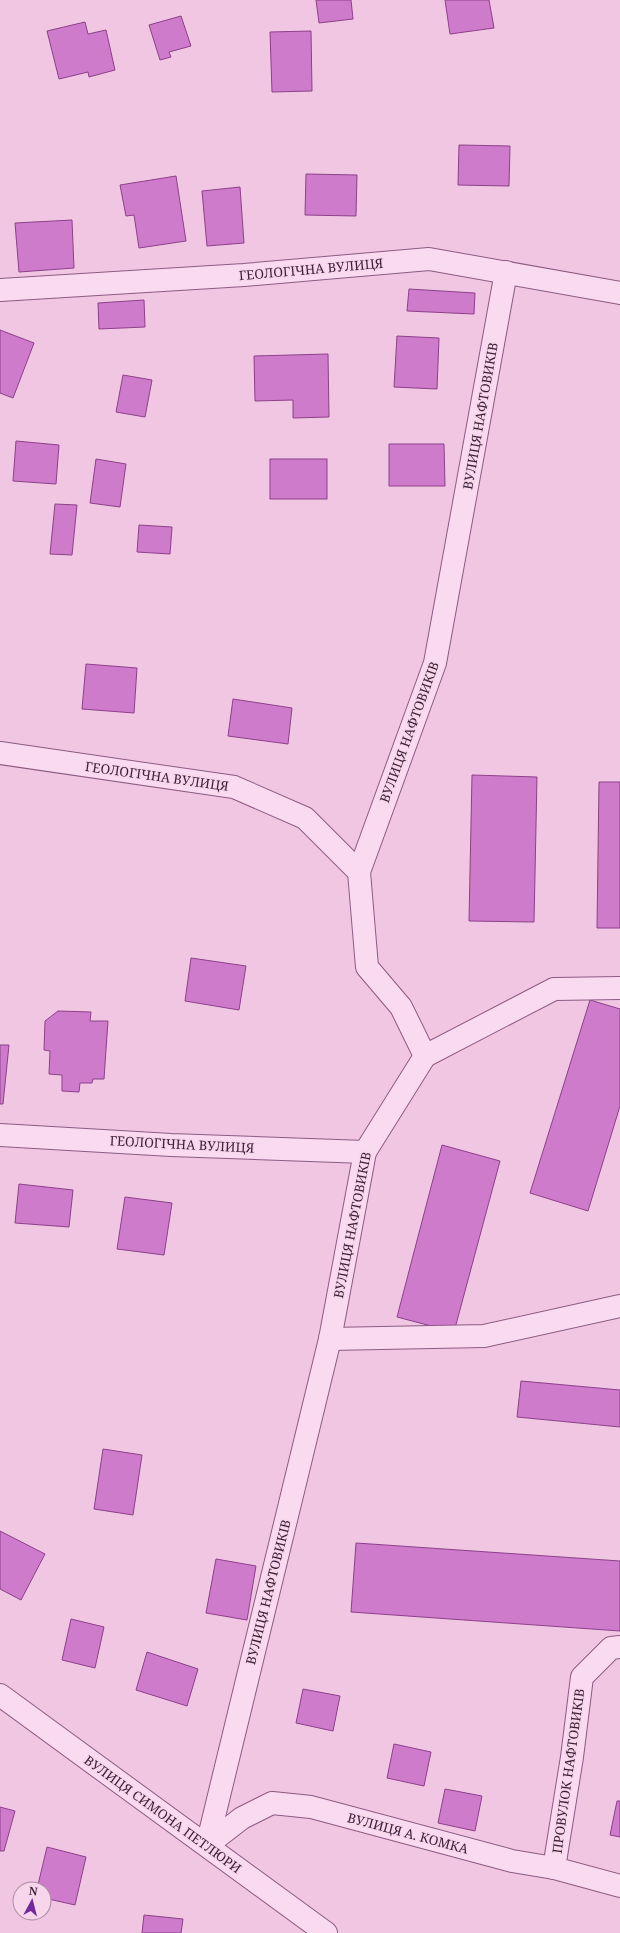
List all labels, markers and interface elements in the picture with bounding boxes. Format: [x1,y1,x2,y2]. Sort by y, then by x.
street label: ГЕОЛОГІЧНА ВУЛИЦЯ [238,254,384,284]
street label: ВУЛИЦЯ НАФТОВИКІВ [458,341,502,491]
street label: ВУЛИЦЯ НАФТОВИКІВ [375,659,443,805]
street label: ГЕОЛОГІЧНА ВУЛИЦЯ [84,757,230,795]
street label: ГЕОЛОГІЧНА ВУЛИЦЯ [109,1131,255,1157]
street label: ВУЛИЦЯ НАФТОВИКІВ [329,1150,375,1300]
street label: ВУЛИЦЯ НАФТОВИКІВ [241,1518,295,1666]
street label: ПРОВУЛОК НАФТОВИКІВ [548,1687,588,1855]
street label: ВУЛИЦЯ СИМОНА ПЕТЛЮРИ [81,1751,245,1877]
street label: ВУЛИЦЯ А. КОМКА [346,1808,471,1858]
north arrow [12,1881,52,1921]
text: N [28,1883,39,1899]

